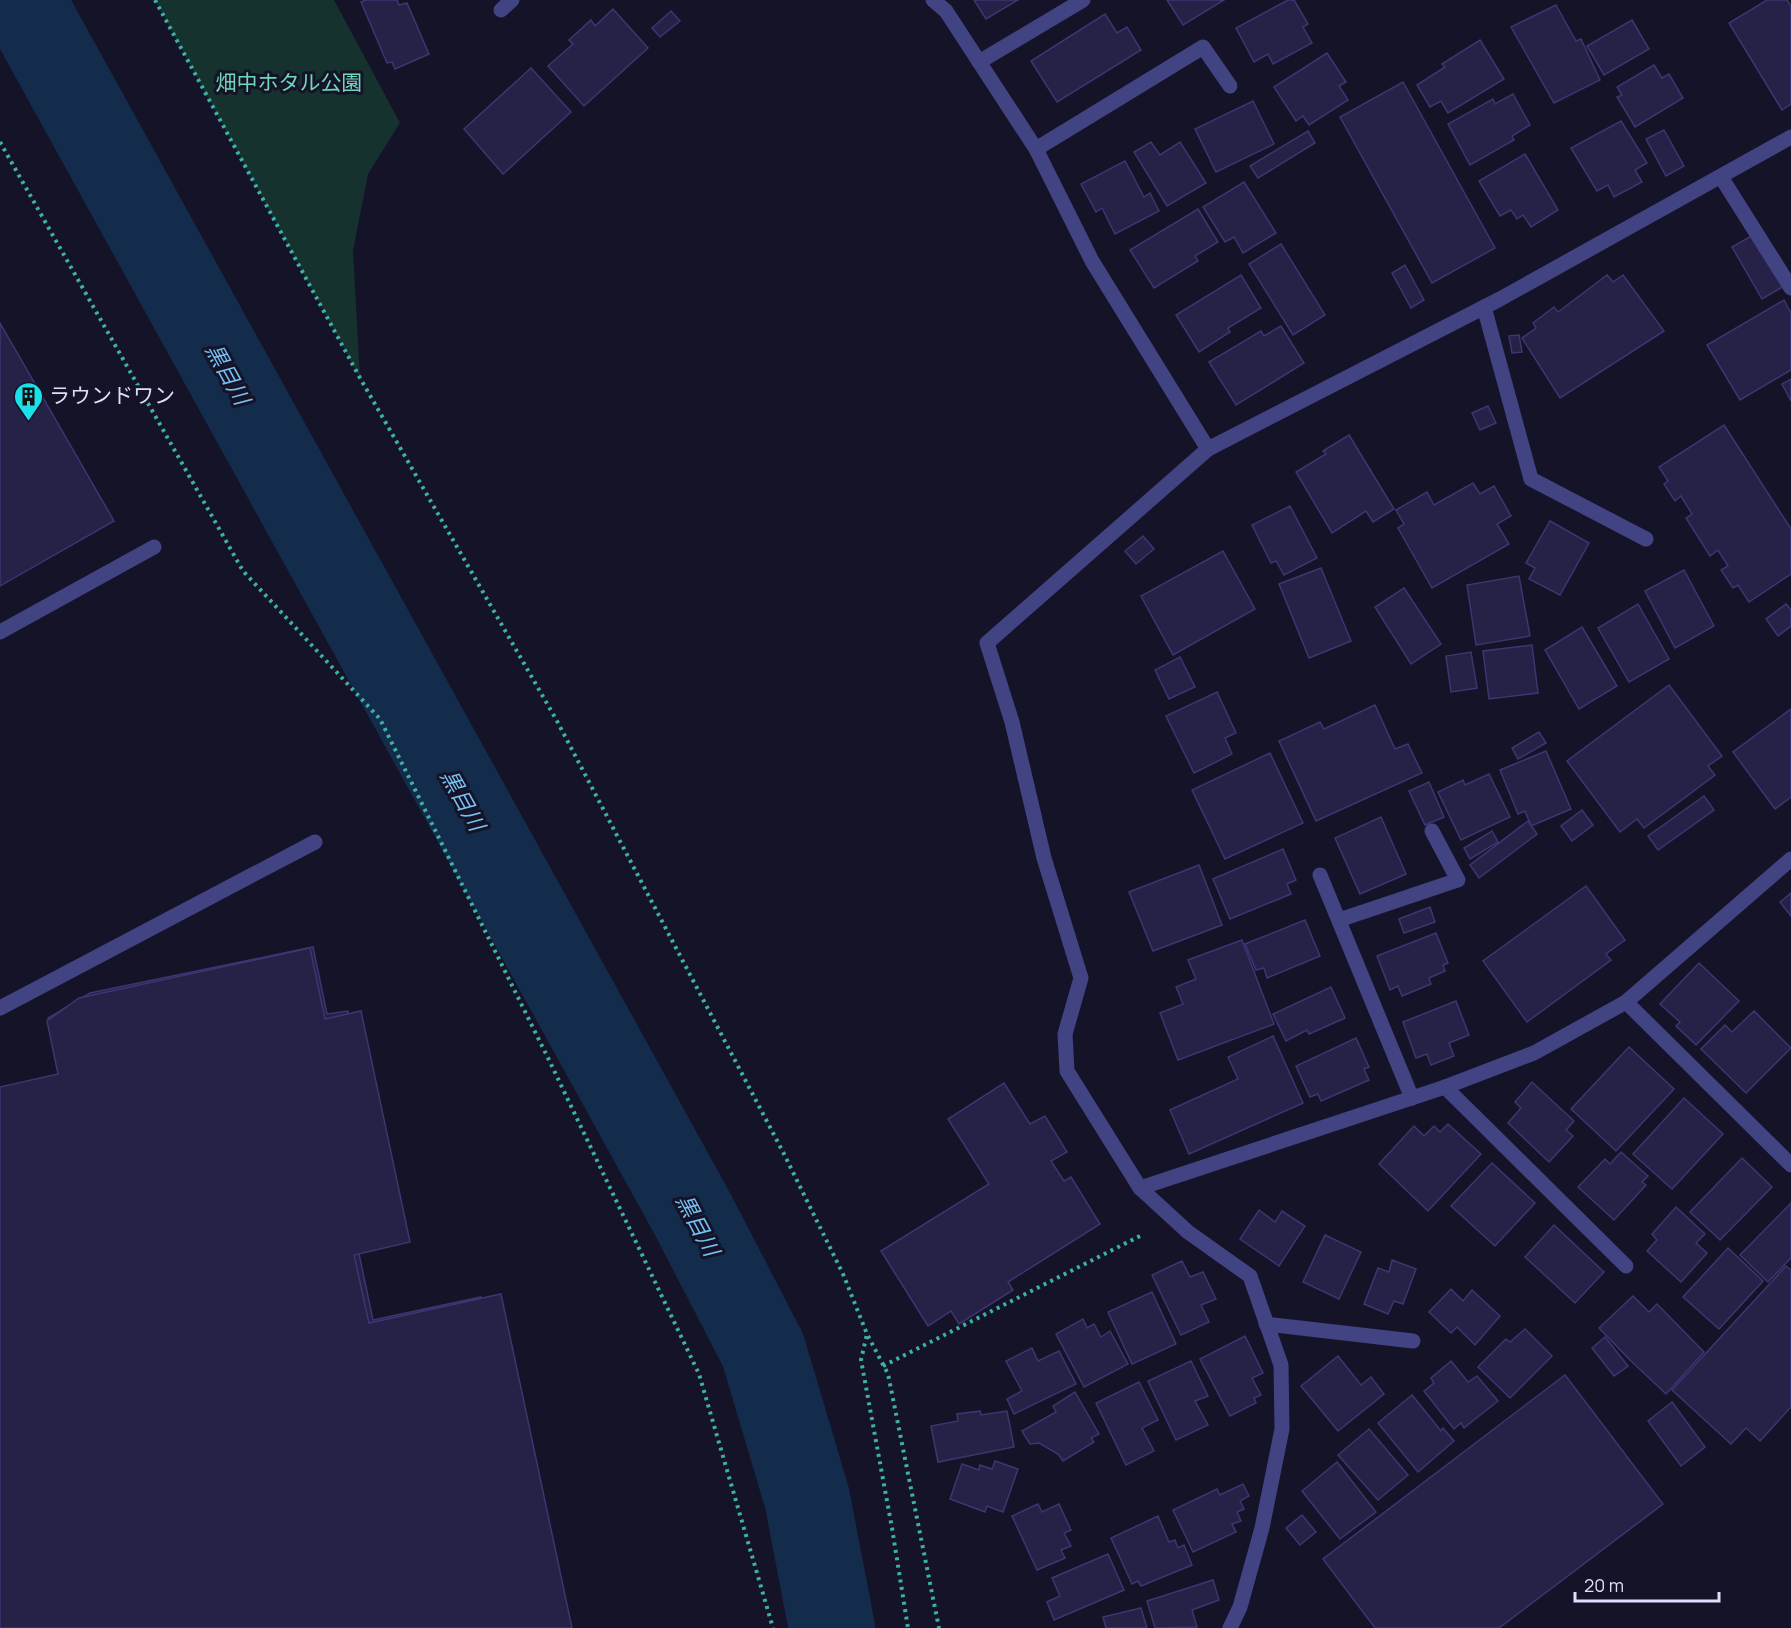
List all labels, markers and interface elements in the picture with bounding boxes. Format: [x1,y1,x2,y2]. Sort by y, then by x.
park label: 畑中ホタル公園 [216,68,363,96]
water label: 黒目川 [199,338,258,412]
building icon: ラウンドワン [12,380,44,422]
place label: ラウンドワン [49,381,175,409]
water label: 黒目川 [434,764,493,838]
water label: 黒目川 [669,1189,728,1263]
scale bar [1575,1565,1719,1603]
text: 20 m [1584,1573,1624,1597]

